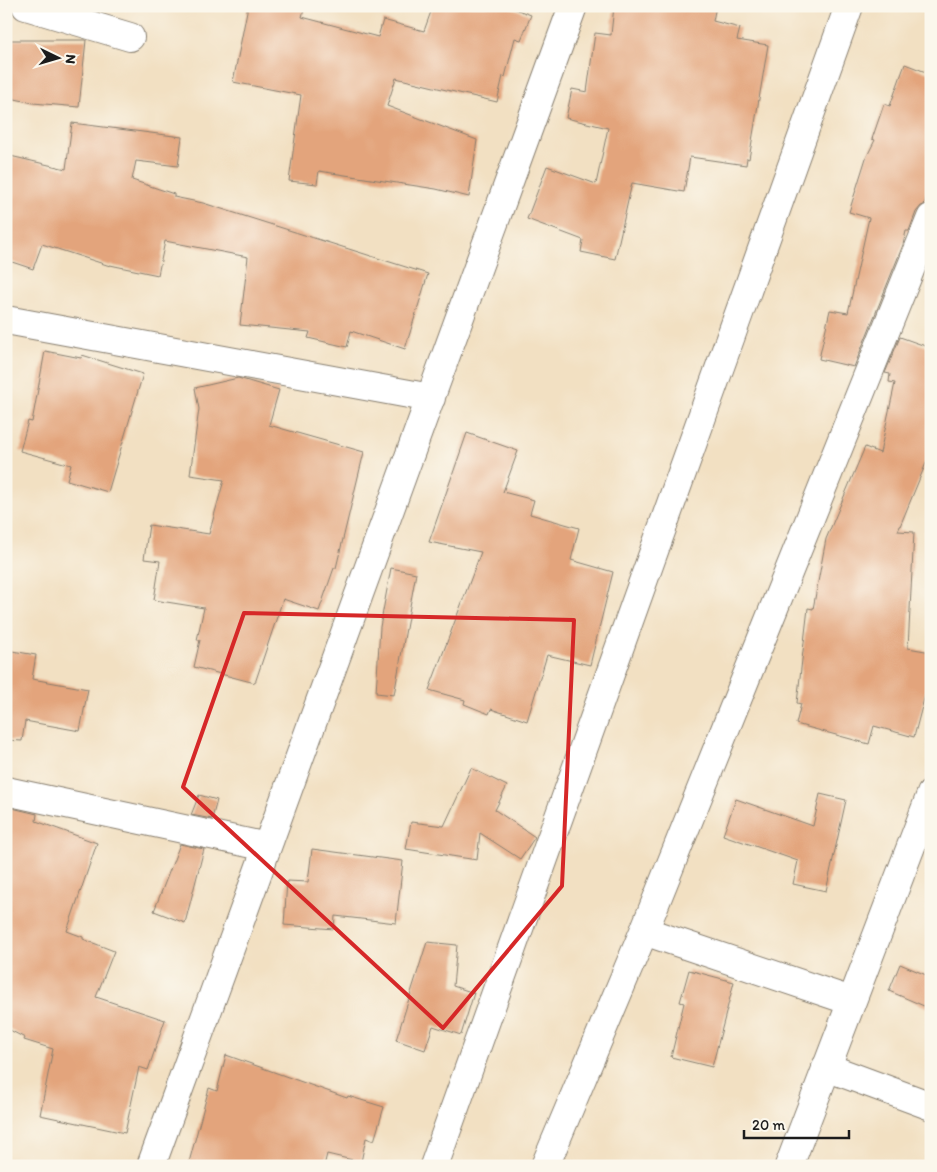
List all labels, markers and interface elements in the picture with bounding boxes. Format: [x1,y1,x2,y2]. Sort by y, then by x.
north arrow [32,32,82,82]
text: N [62,54,79,65]
scale bar [744,1107,850,1139]
text: 20 m [752,1116,786,1134]

